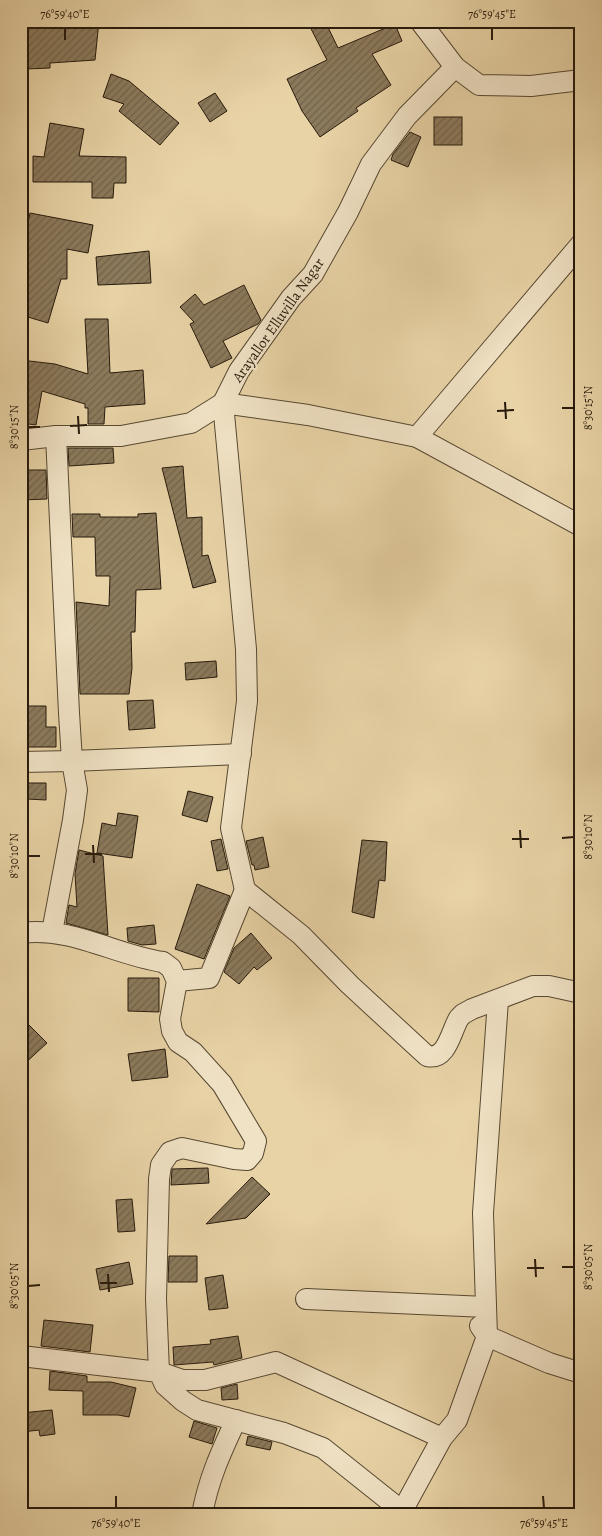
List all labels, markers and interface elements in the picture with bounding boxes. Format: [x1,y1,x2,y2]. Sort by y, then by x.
text: 76°59'40"E [40,6,90,22]
text: 76°59'45"E [468,6,516,22]
street label: Arayallor Elluvilla Nagar [227,254,329,387]
text: 8°30'15"N [580,385,596,430]
text: 8°30'15"N [6,404,22,449]
text: 8°30'10"N [580,814,596,860]
text: 8°30'10"N [6,833,22,879]
text: 8°30'05"N [580,1243,596,1290]
text: 8°30'05"N [6,1262,22,1309]
text: 76°59'40"E [91,1515,141,1531]
text: 76°59'45"E [520,1515,568,1531]

